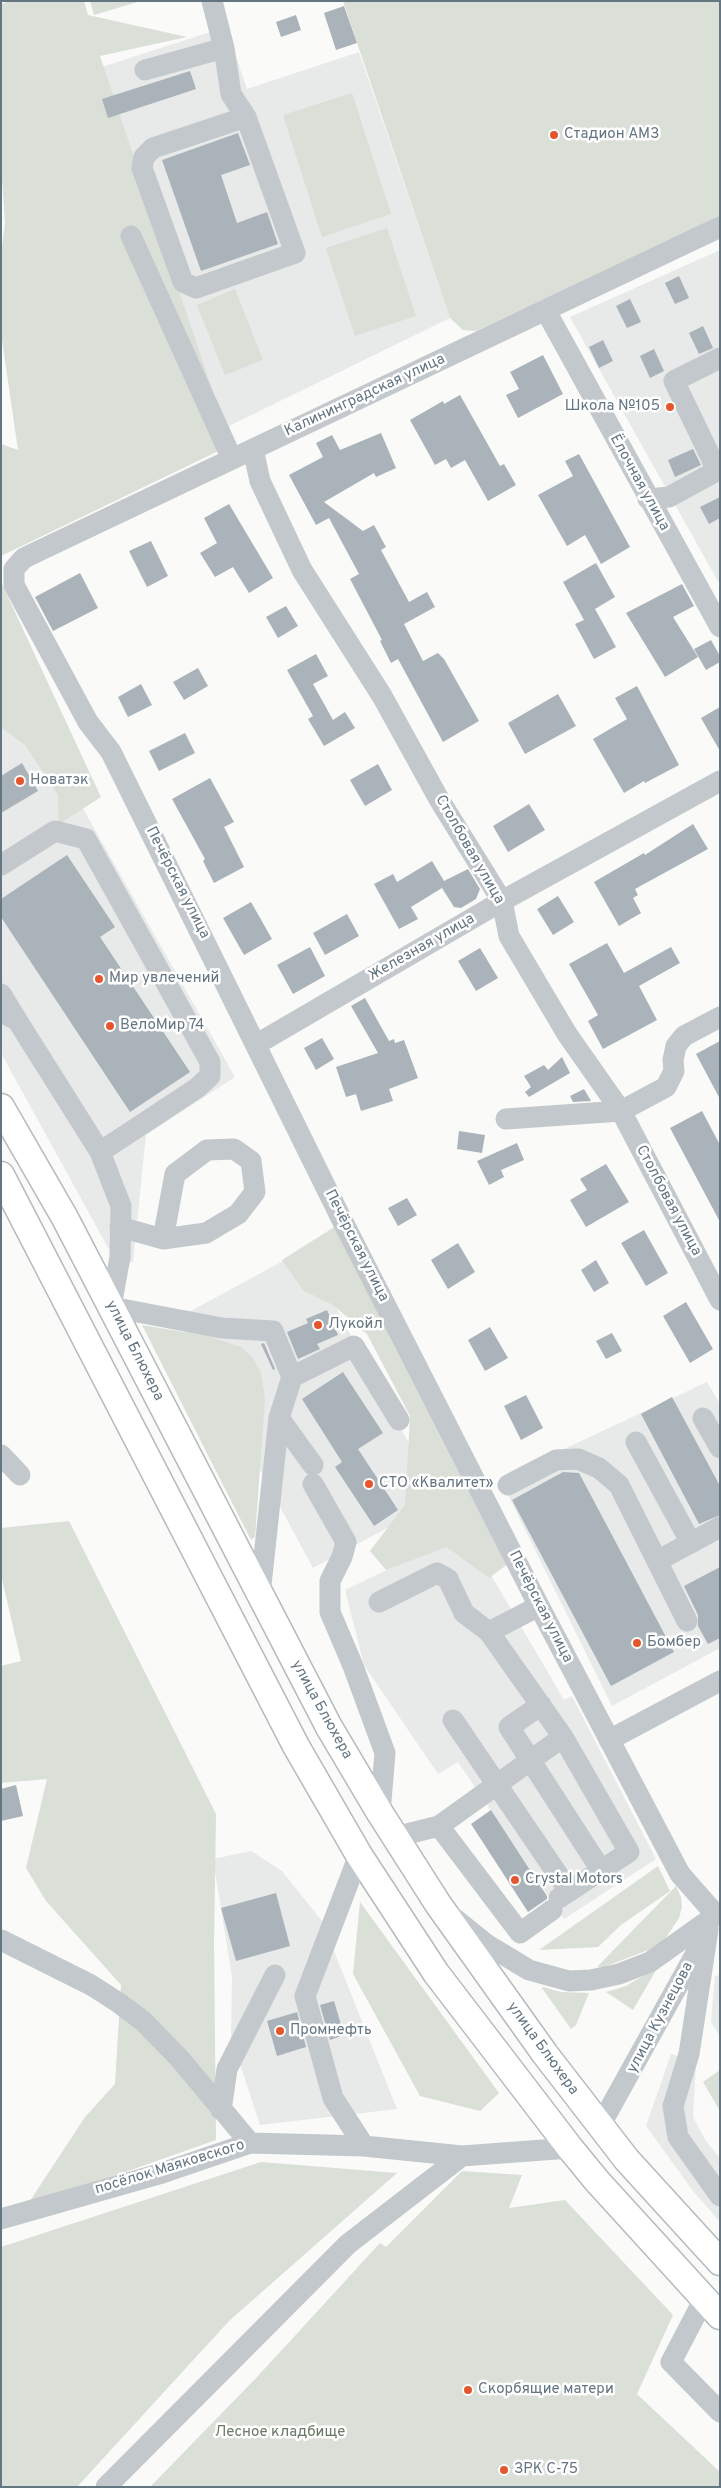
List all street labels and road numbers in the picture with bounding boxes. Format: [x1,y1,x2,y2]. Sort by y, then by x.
street label: Калининградская улица [282,351,448,441]
street label: Ёлочная улица [605,432,673,534]
street label: Столбовая улица [431,792,507,908]
street label: Печёрская улица [141,824,213,942]
street label: Железная улица [366,910,478,986]
street label: Столбовая улица [631,1143,705,1259]
street label: Печёрская улица [320,1187,392,1305]
street label: улица Блюхера [101,1298,167,1404]
street label: Печёрская улица [504,1548,576,1666]
street label: улица Блюхера [286,1657,356,1763]
street label: улица Кузнецова [624,1959,698,2077]
street label: улица Блюхера [502,1999,582,2099]
street label: посёлок Маяковского [93,2137,247,2199]

